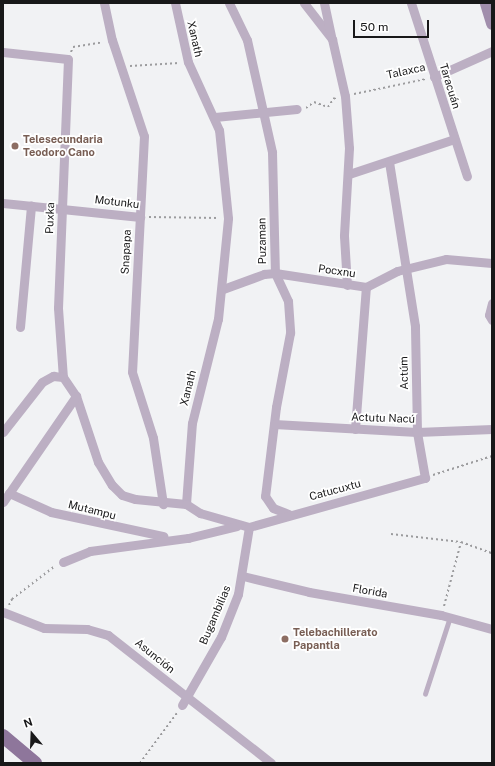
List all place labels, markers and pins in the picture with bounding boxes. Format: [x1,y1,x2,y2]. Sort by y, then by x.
place label: Telesecundaria Teodoro Cano [23,133,103,159]
marker: Telesecundaria Teodoro Cano [10,141,20,151]
place label: Telebachillerato Papantla [293,626,378,652]
marker: Telebachillerato Papantla [280,634,290,644]

